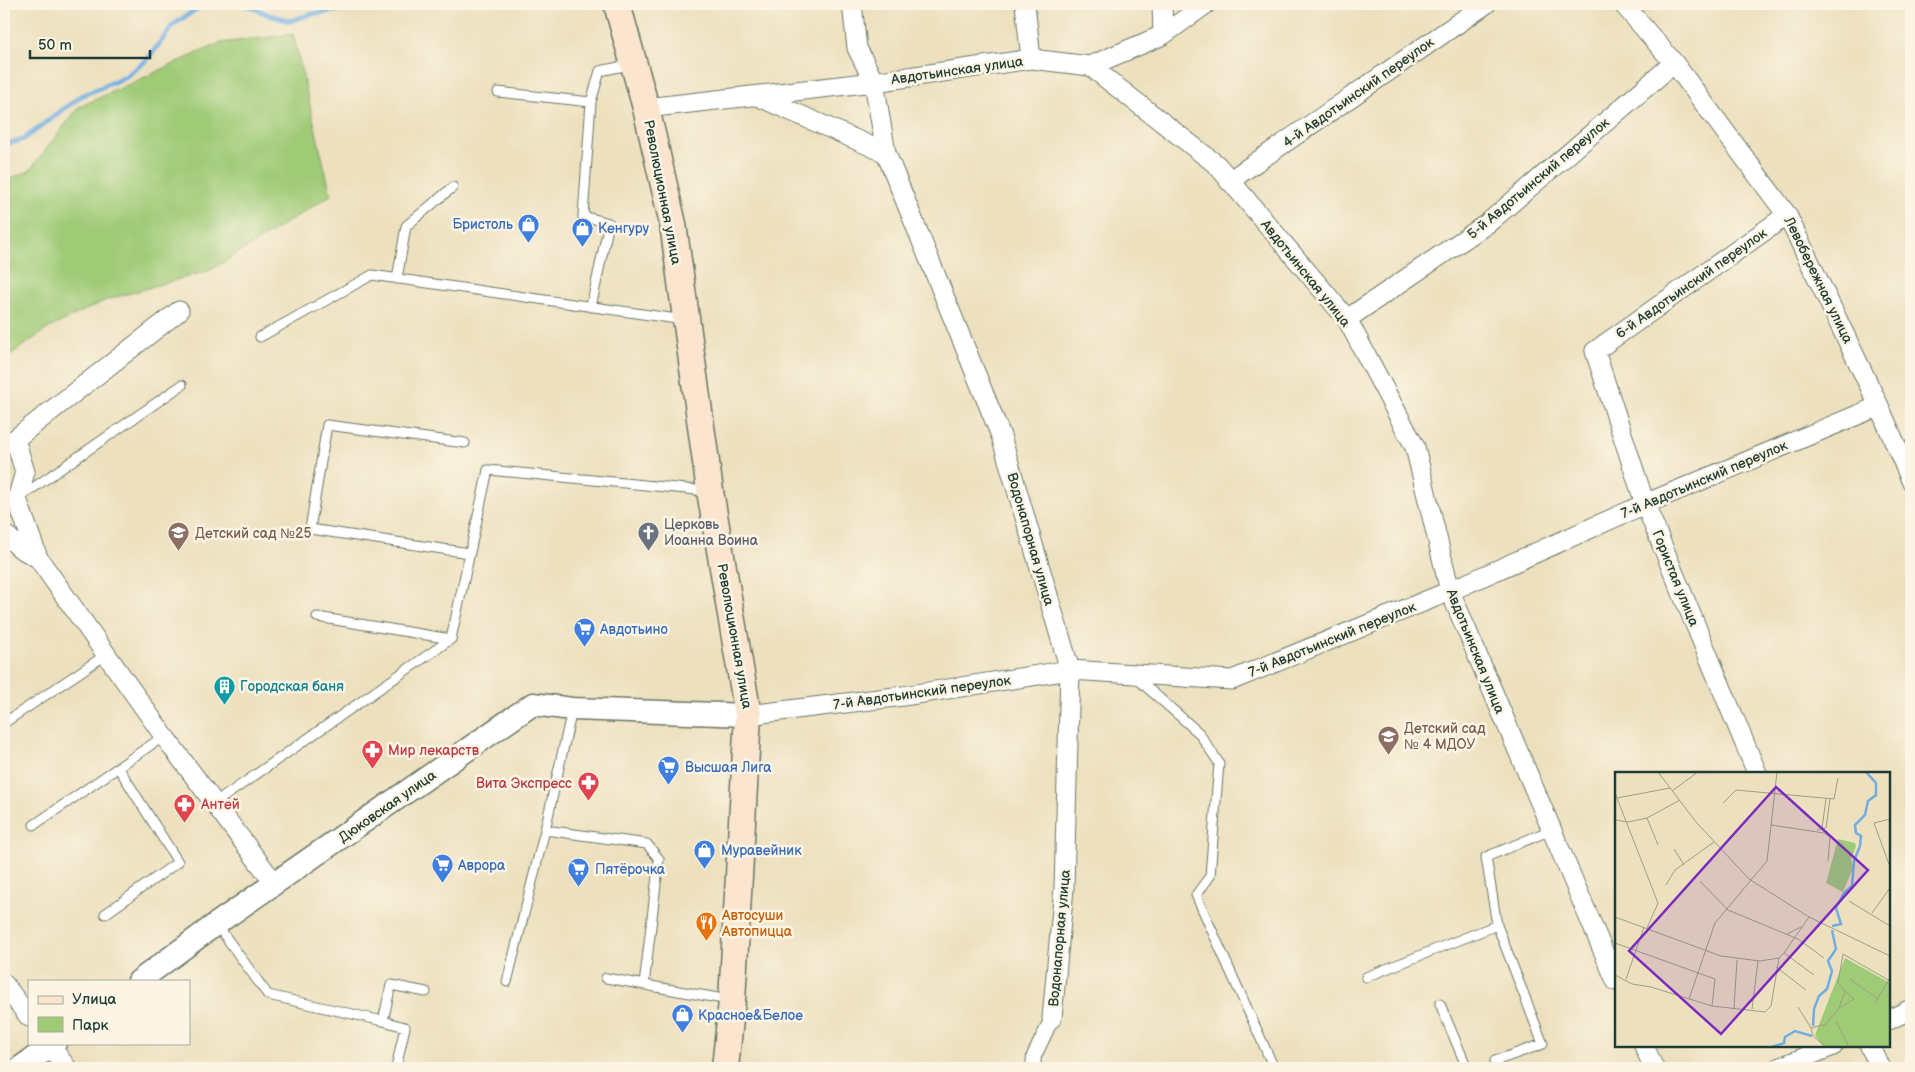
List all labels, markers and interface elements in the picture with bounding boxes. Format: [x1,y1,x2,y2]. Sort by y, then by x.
scale bar [30,28,150,60]
street label: 4-й Авдотьинский переулок [1279,33,1438,151]
text: 50 m [38,36,72,55]
street label: Авдотьинская улица [889,53,1025,88]
street label: 5-й Авдотьинский переулок [1464,114,1613,243]
street label: Революционная улица [640,118,685,267]
shop icon: Бристоль [517,212,541,243]
street label: Левобережная улица [1780,213,1857,347]
street label: Авдотьинская улица [1256,215,1355,331]
place label: Бристоль [452,216,513,233]
shop icon: Кенгуру [570,216,594,247]
place label: Кенгуру [598,220,650,237]
street label: 6-й Авдотьинский переулок [1612,224,1771,342]
street label: 7-й Авдотьинский переулок [1619,436,1790,522]
street label: Водонапорная улица [1003,471,1058,608]
place label: Церковь Иоанна Воина [664,516,759,549]
church icon: Церковь Иоанна Воина [636,520,660,551]
school or university icon: Детский сад №25 [167,521,191,552]
place label: Детский сад №25 [195,525,312,542]
street label: Гористая улица [1648,528,1703,630]
street label: Революционная улица [713,562,756,711]
street label: Авдотьинская улица [1442,585,1509,717]
street label: 7-й Авдотьинский переулок [1246,598,1419,681]
supermarket icon: Авдотьино [572,617,596,648]
place label: Авдотьино [599,621,668,638]
street label: 7-й Авдотьинский переулок [832,672,1012,713]
building icon: Городская баня [212,674,236,705]
place label: Городская баня [240,678,344,695]
place label: Детский сад № 4 МДОУ [1404,720,1486,753]
school or university icon: Детский сад № 4 МДОУ [1376,724,1400,755]
pharmacy icon: Мир лекарств [360,738,384,769]
place label: Мир лекарств [388,742,480,759]
supermarket icon: Высшая Лига [657,755,681,786]
place label: Высшая Лига [685,759,772,776]
street label: Дюковская улица [335,766,440,846]
pharmacy icon: Вита Экспресс [576,771,600,802]
inset map [1615,772,1890,1047]
place label: Вита Экспресс [476,775,572,792]
pharmacy icon: Антей [173,792,197,823]
place label: Антей [200,796,240,813]
shop icon: Муравейник [693,838,717,869]
place label: Муравейник [721,842,802,859]
supermarket icon: Аврора [430,853,454,884]
place label: Аврора [457,857,506,874]
supermarket icon: Пятёрочка [567,857,591,888]
place label: Пятёрочка [595,861,666,878]
street label: Водонапорная улица [1045,868,1074,1007]
place label: Автосуши Автопицца [721,907,793,940]
restaurant icon: Автосуши Автопицца [694,911,718,942]
legend [28,980,190,1044]
text: Улица [72,990,117,1009]
shop icon: Красное&Белое [670,1003,694,1034]
place label: Красное&Белое [698,1007,803,1024]
text: Парк [72,1016,109,1035]

